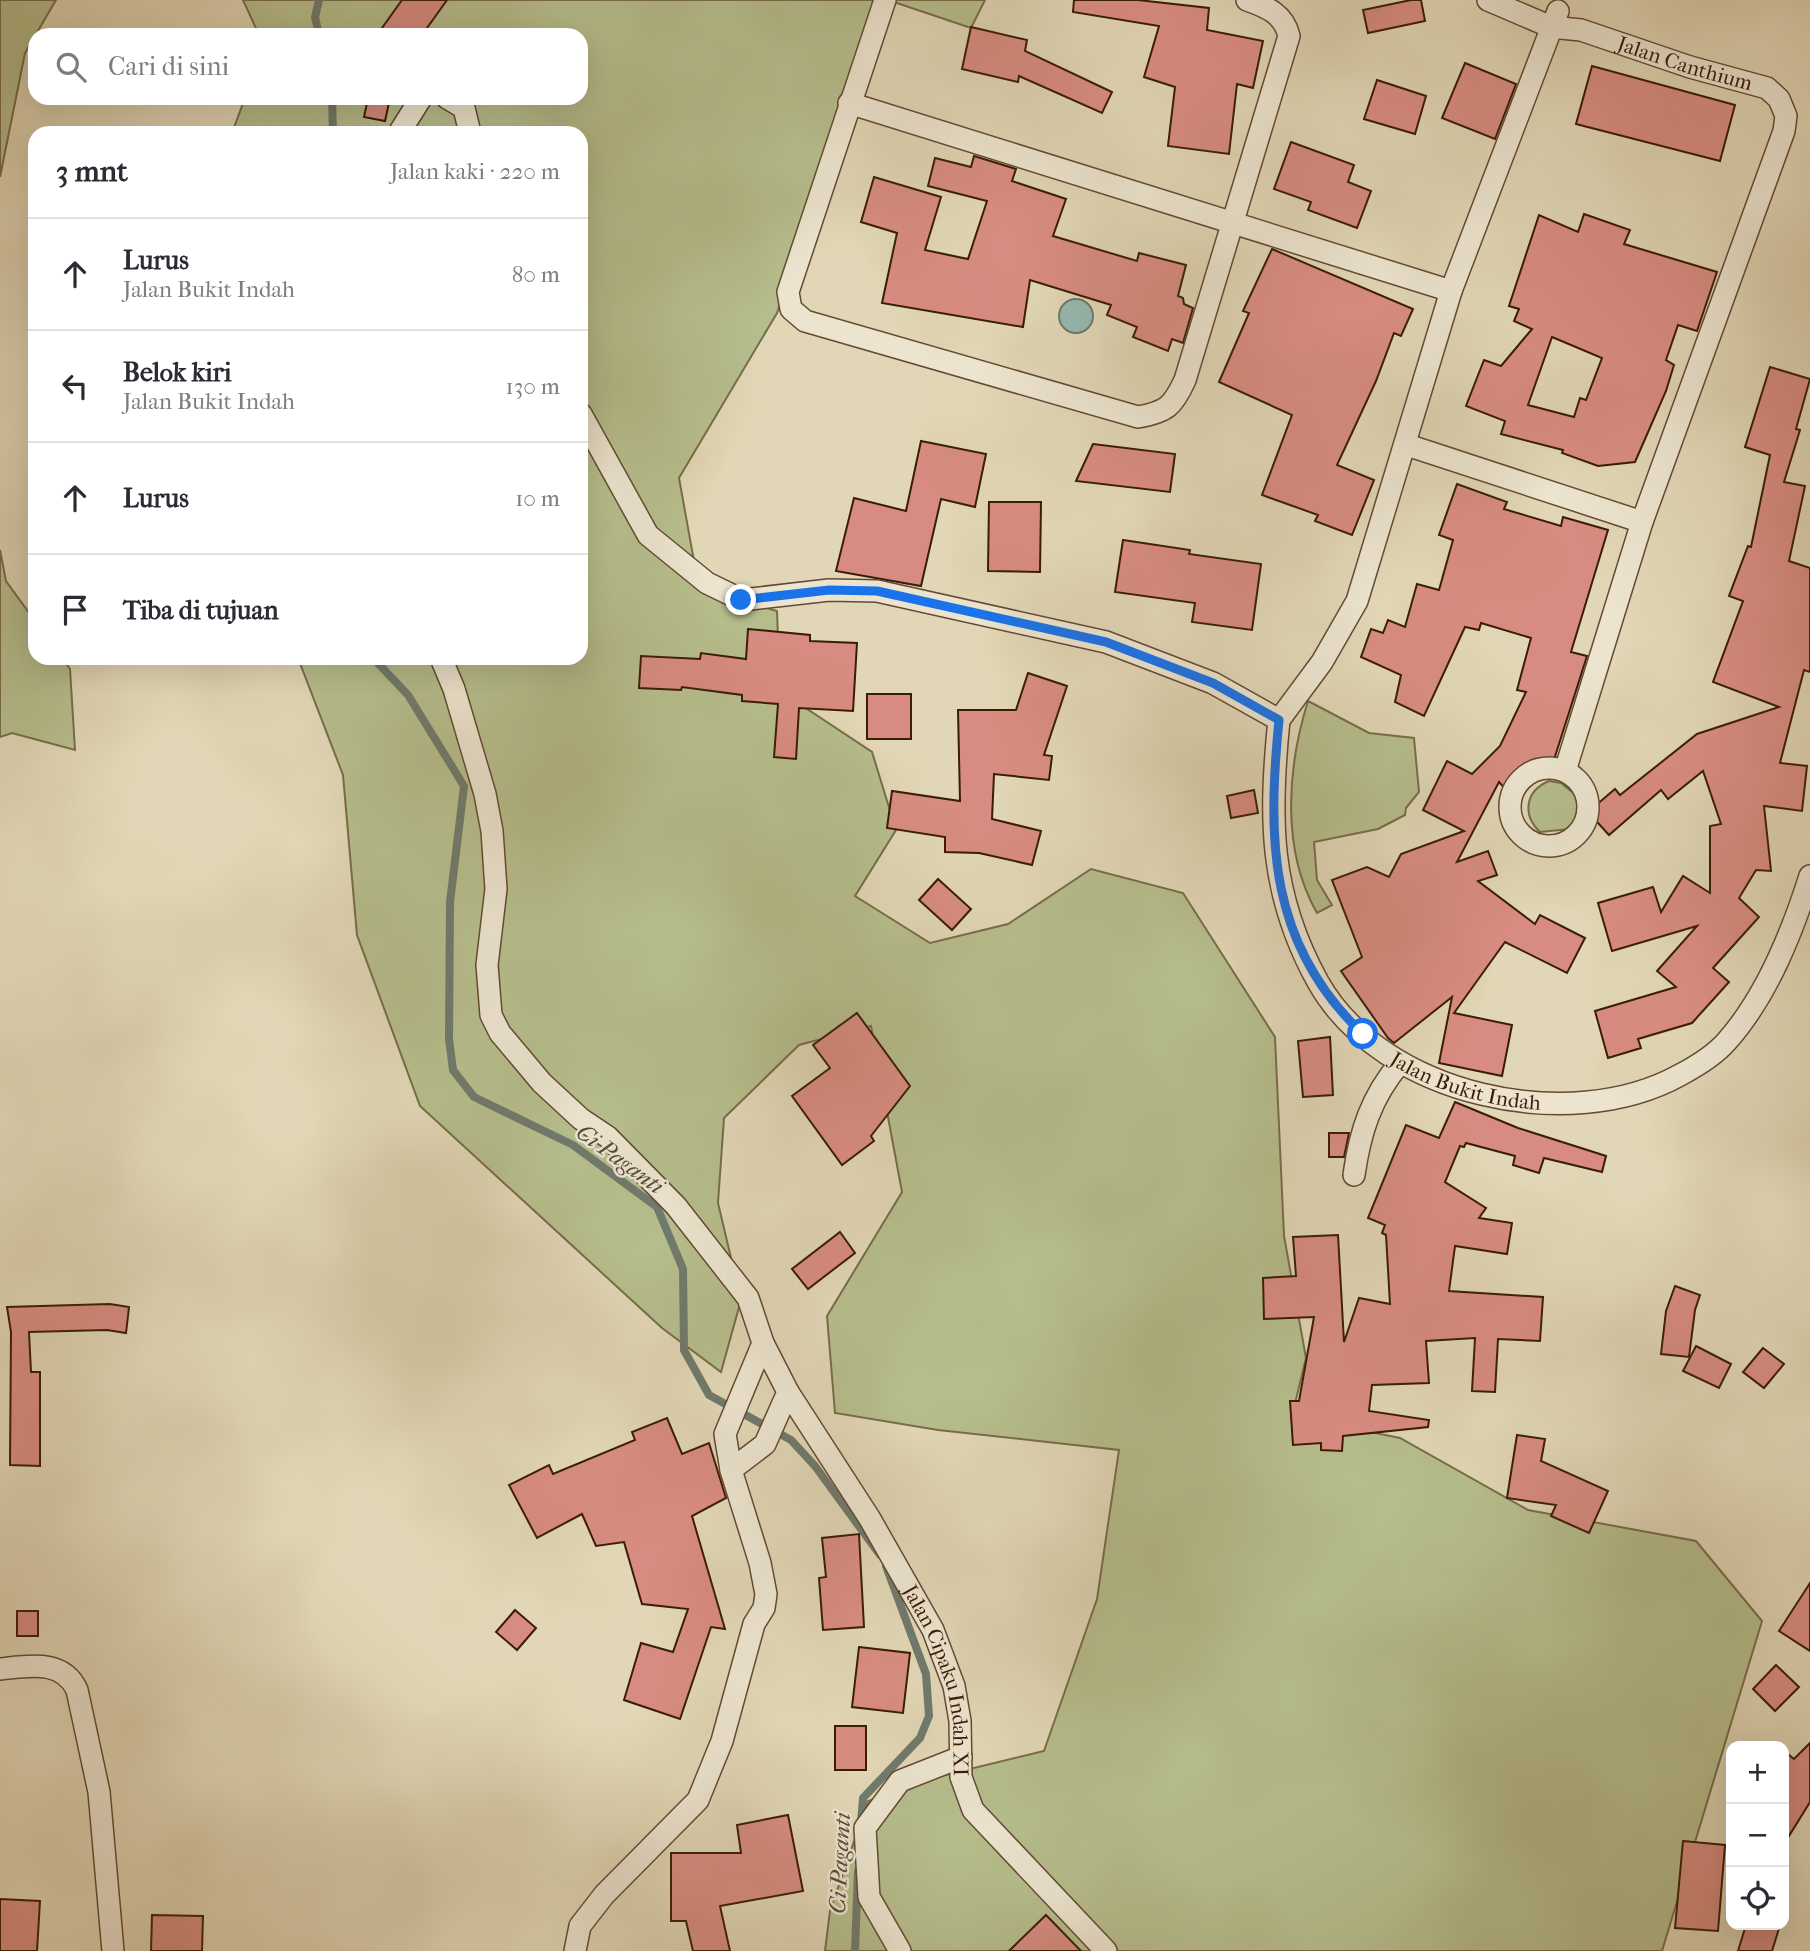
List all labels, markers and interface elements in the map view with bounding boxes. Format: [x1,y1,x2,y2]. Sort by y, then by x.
search box [28,28,588,105]
street label: Jalan Canthium [1612,31,1756,96]
icon: search [52,48,90,86]
text: Cari di sini [108,51,229,82]
text: 3 mnt [56,154,128,189]
text: Jalan kaki · 220 m [390,158,560,185]
text: Lurus [123,245,189,276]
icon: ahead [56,255,94,293]
text: 80 m [512,261,560,288]
text: Jalan Bukit Indah [123,276,295,303]
text: Belok kiri [123,357,231,388]
icon: left [56,367,94,405]
text: 130 m [506,373,560,400]
text: Jalan Bukit Indah [123,388,295,415]
icon: ahead [56,479,94,517]
text: Lurus [123,483,189,514]
text: 10 m [515,485,560,512]
route end [725,584,756,615]
icon: arrive [56,591,94,629]
text: Tiba di tujuan [123,595,279,626]
route start [1347,1018,1378,1049]
street label: Jalan Bukit Indah [1384,1046,1542,1115]
water label: Ci Paganti [571,1118,670,1200]
street label: Jalan Cipaku Indah XI [897,1579,973,1776]
map controls [1726,1741,1789,1930]
button: + [1726,1741,1789,1804]
button: − [1726,1804,1789,1867]
water label: Ci Paganti [824,1810,856,1914]
button: locate [1726,1867,1789,1930]

